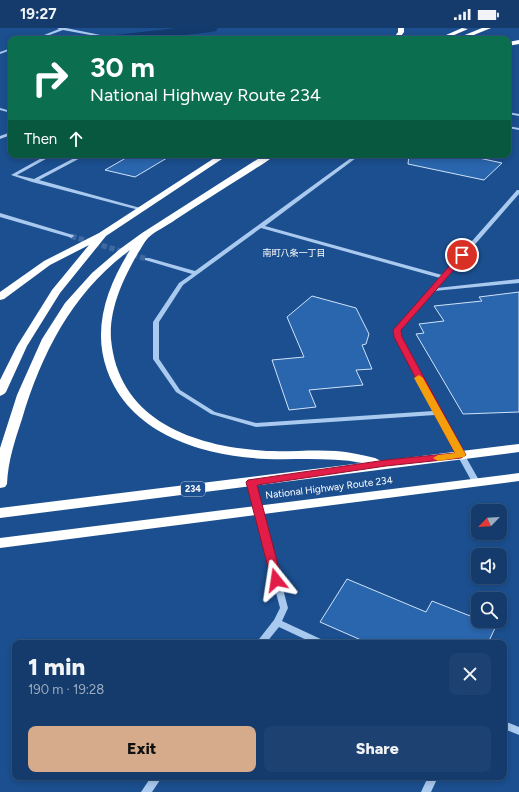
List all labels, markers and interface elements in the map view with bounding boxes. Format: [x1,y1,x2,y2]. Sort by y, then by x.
text: 19:27 [20,5,57,23]
text: 30 m [90,50,155,84]
icon: right [24,52,76,104]
text: National Highway Route 234 [90,84,321,106]
icon: ahead [65,128,87,150]
text: Then [24,130,57,148]
pin [445,238,479,272]
icon: arrive [451,244,473,266]
district label: 南町八条一丁目 [262,247,326,258]
street label: National Highway Route 234 [265,473,394,502]
road number: 234 [181,482,205,496]
north arrow [471,504,507,540]
map controls [471,504,507,628]
button: sound [471,548,507,584]
position arrow [255,559,297,601]
button: search [471,592,507,628]
text: 1 min [28,652,85,681]
button: close [449,653,491,695]
text: 190 m · 19:28 [28,682,104,697]
button: Exit [28,726,256,772]
button: Share [264,726,491,772]

